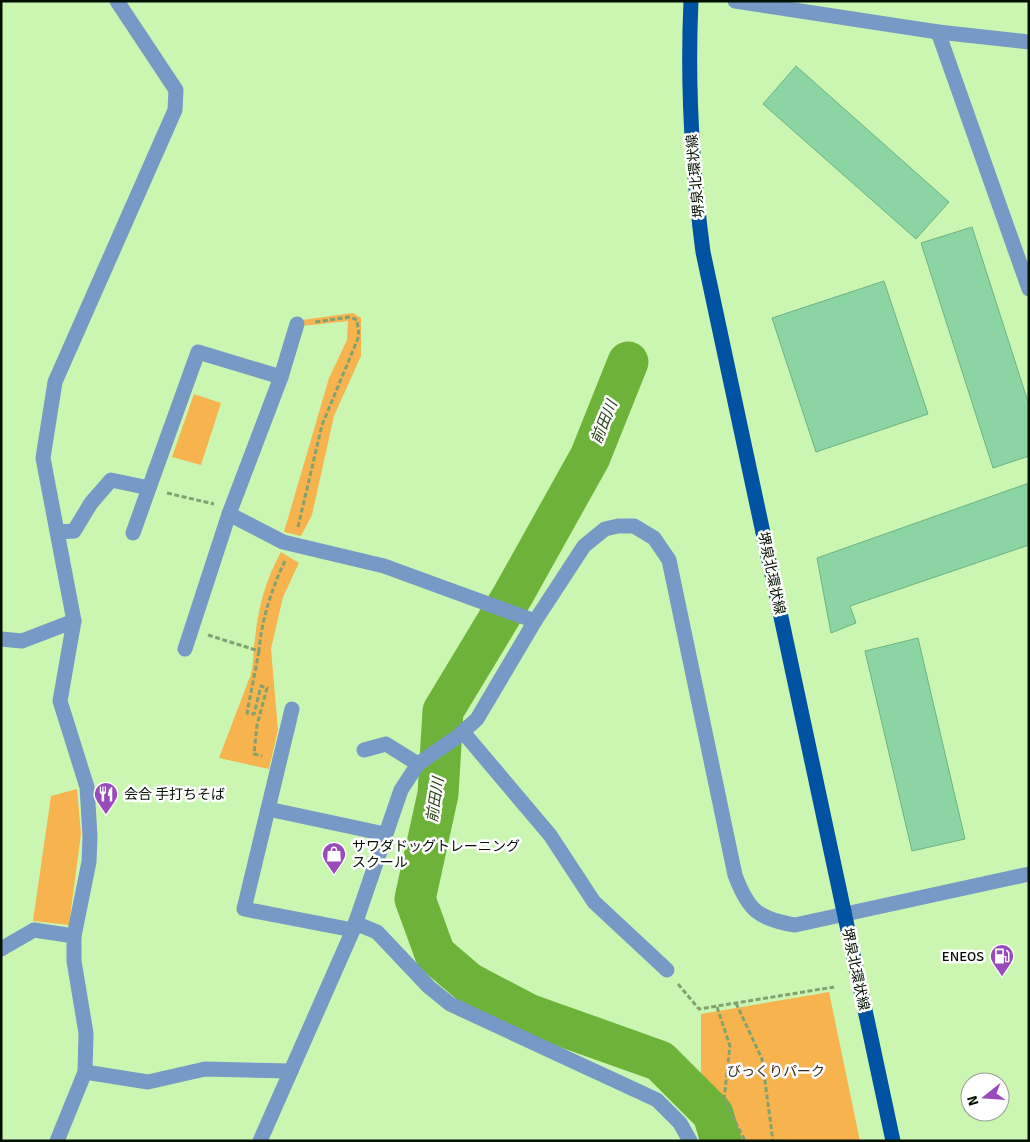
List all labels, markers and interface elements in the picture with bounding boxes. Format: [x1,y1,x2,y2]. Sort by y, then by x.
street label: 堺泉北環状線 [683,133,708,219]
water label: 前田川 [587,396,622,446]
street label: 堺泉北環状線 [754,530,789,616]
water label: 前田川 [423,774,448,824]
restaurant icon: 会合 手打ちそば [93,781,119,815]
place label: 会合 手打ちそば [124,786,225,803]
place label: サワダドッグトレーニング スクール [352,838,520,871]
shop icon: サワダドッグトレーニング スクール [321,841,347,875]
street label: 堺泉北環状線 [838,926,873,1012]
fuel station icon: ENEOS [989,943,1015,977]
place label: ENEOS [942,948,984,965]
park label: びっくりパーク [727,1063,825,1080]
north arrow [960,1072,1010,1122]
text: N [963,1094,983,1108]

